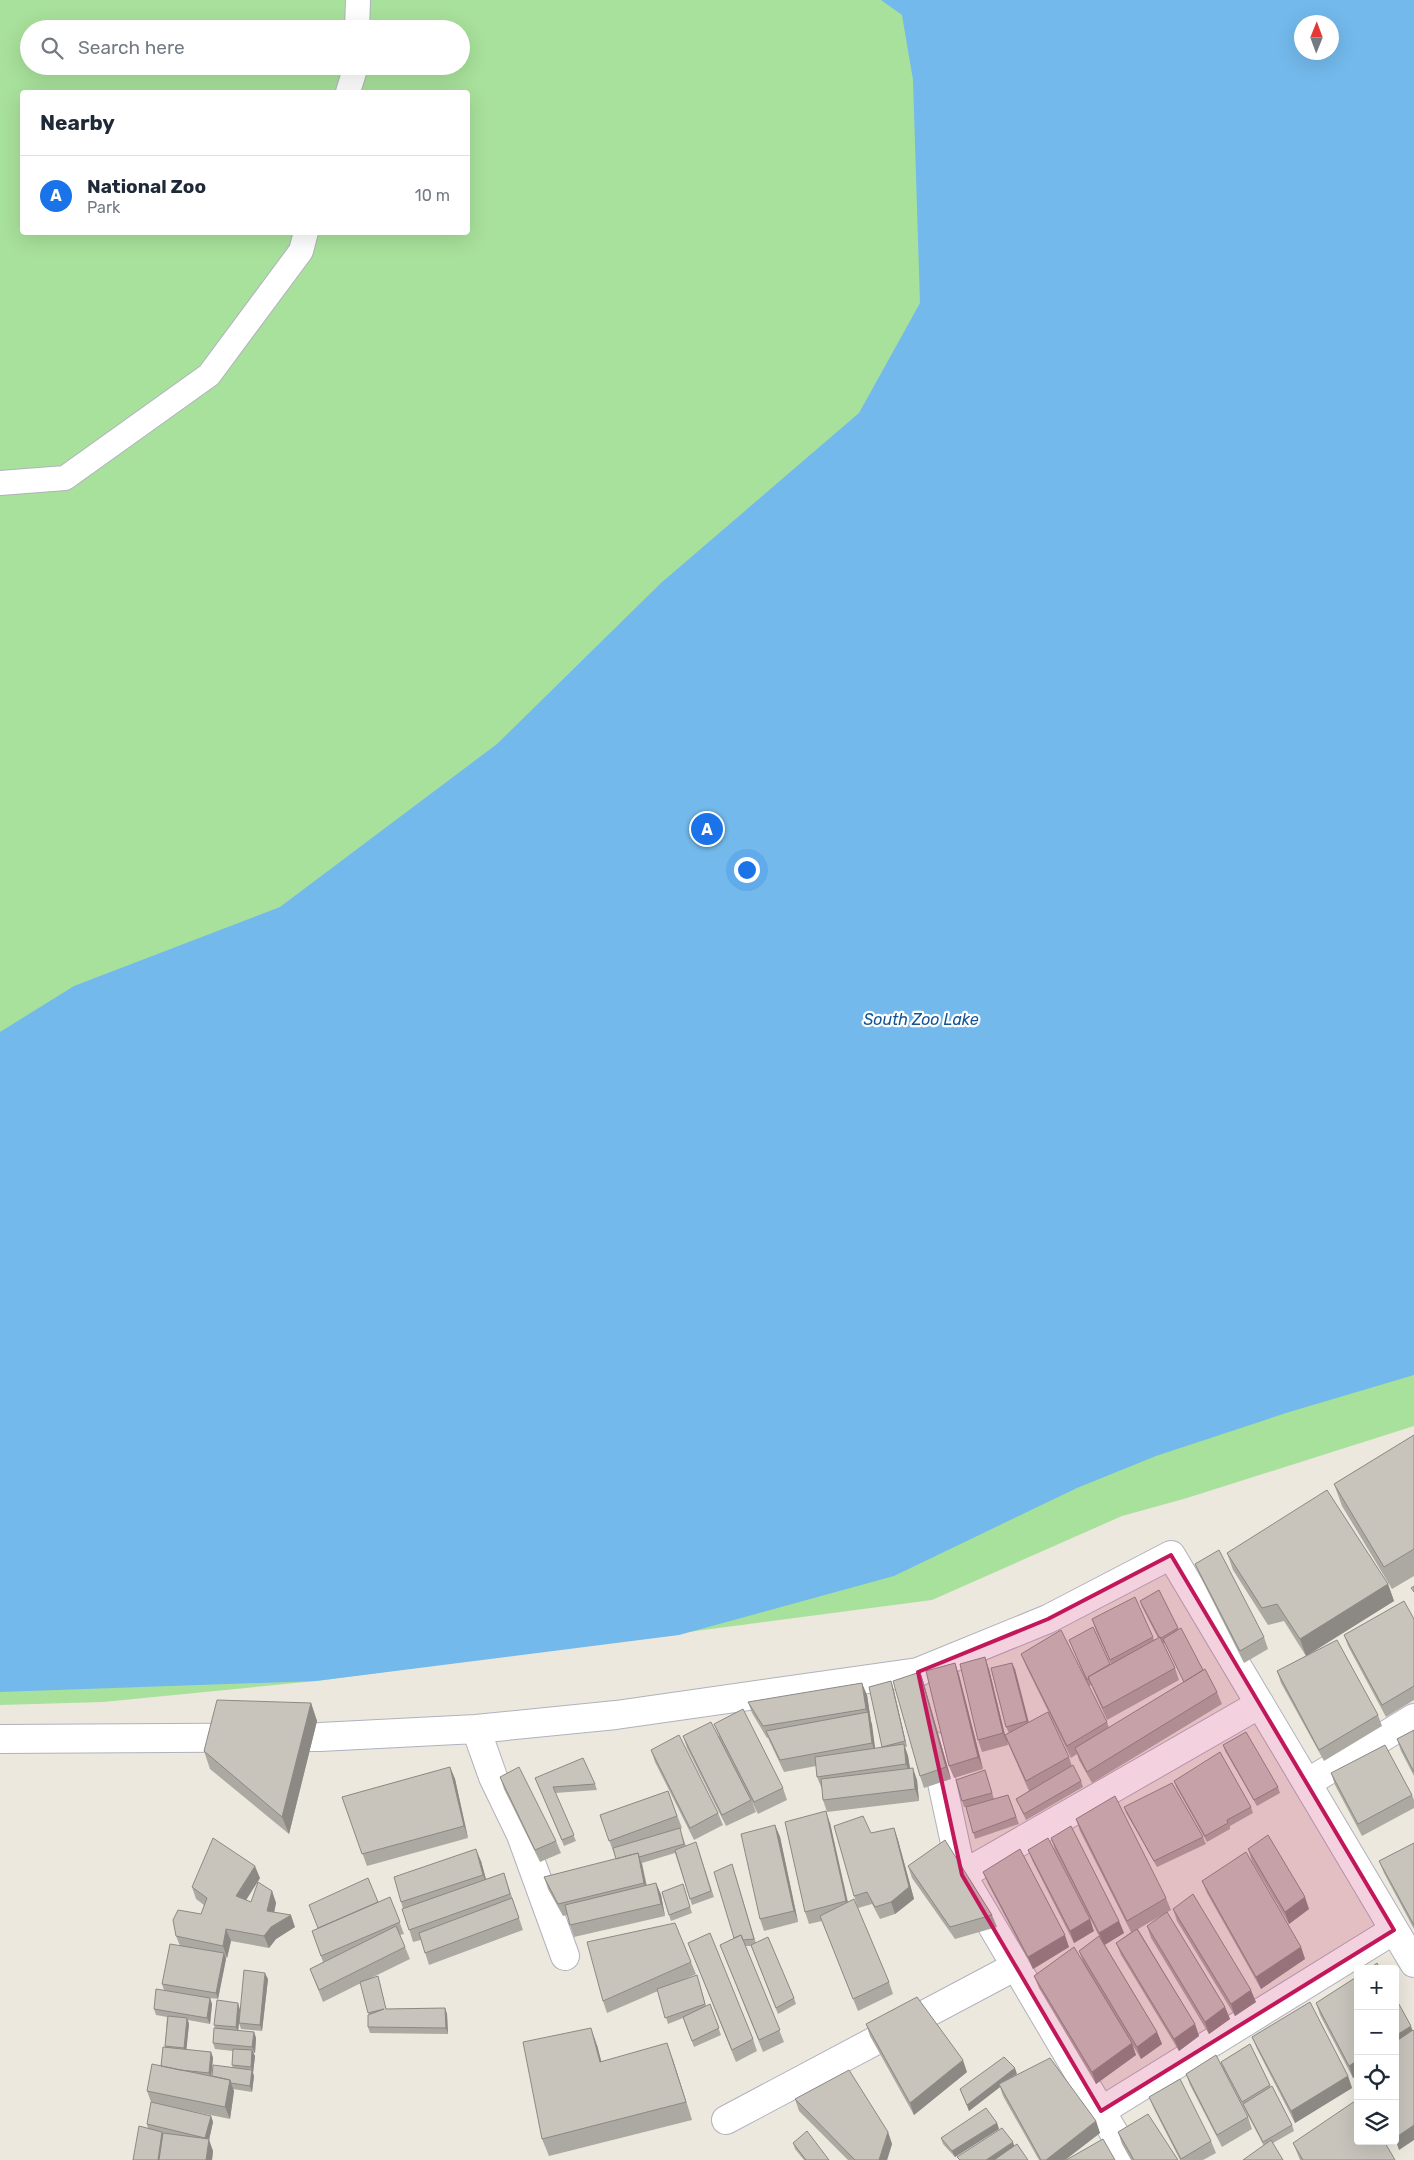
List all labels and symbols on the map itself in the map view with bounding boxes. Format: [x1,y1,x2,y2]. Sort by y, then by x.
north arrow [1294,15,1339,60]
pin: A [691,810,723,848]
your location [734,857,760,883]
water label: South Zoo Lake [863,1010,979,1029]

